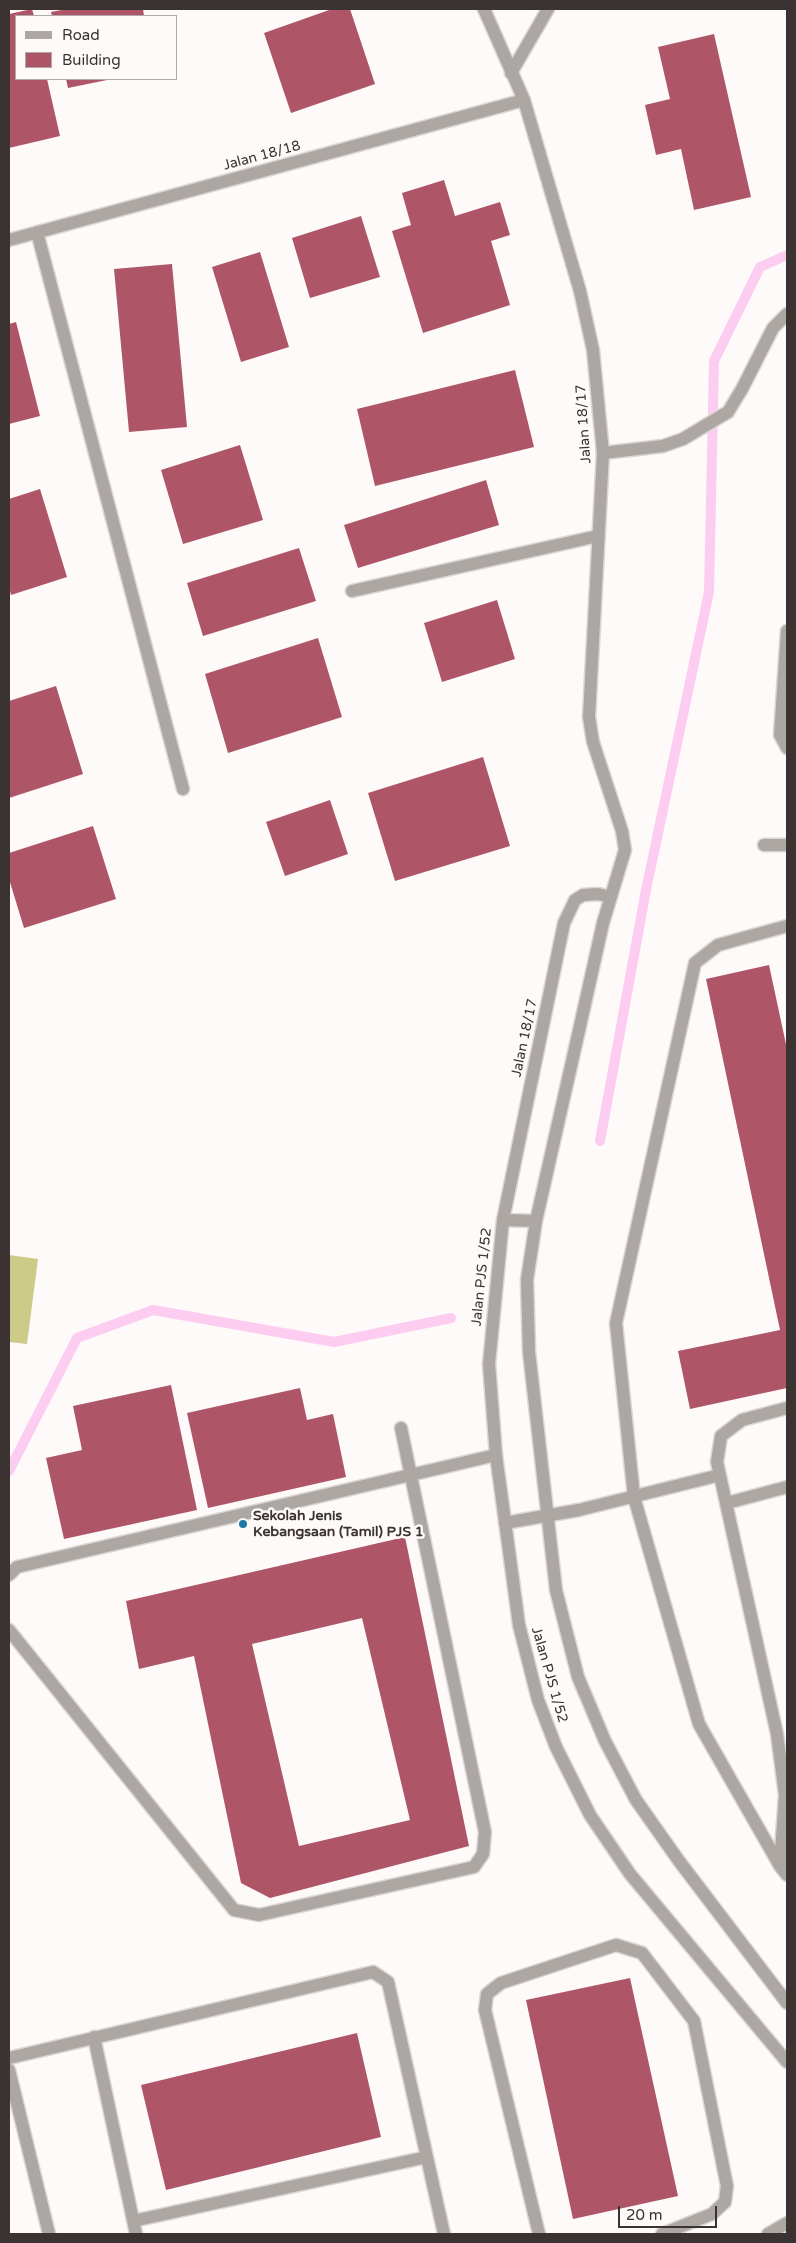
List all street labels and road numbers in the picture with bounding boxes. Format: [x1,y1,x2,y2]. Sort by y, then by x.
street label: Jalan 18/18 [222,138,302,174]
street label: Jalan 18/17 [573,384,595,464]
street label: Jalan 18/17 [509,997,541,1079]
street label: Jalan PJS 1/52 [468,1227,496,1327]
street label: Jalan PJS 1/52 [527,1625,571,1725]

